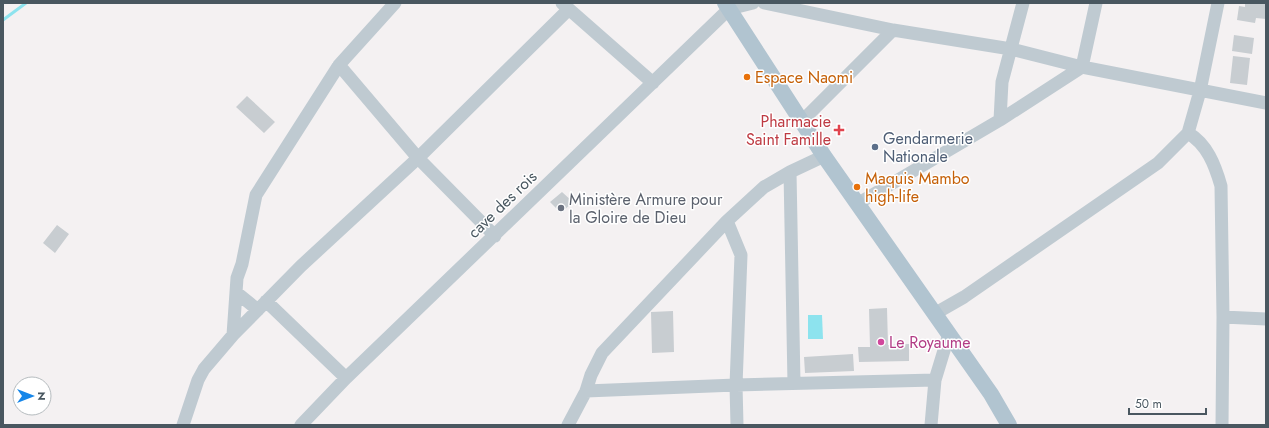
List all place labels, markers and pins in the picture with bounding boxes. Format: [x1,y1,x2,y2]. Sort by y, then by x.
place label: Espace Naomi [755,66,853,89]
marker: Espace Naomi [742,72,752,82]
place label: Pharmacie Saint Famille [746,110,831,151]
marker: Pharmacie Saint Famille [834,125,844,135]
place label: Gendarmerie Nationale [883,127,973,168]
marker: Gendarmerie Nationale [870,142,880,152]
place label: Maquis Mambo high-life [865,167,970,208]
marker: Maquis Mambo high-life [852,182,862,192]
place label: Ministère Armure pour la Gloire de Dieu [569,188,723,229]
marker: Ministère Armure pour la Gloire de Dieu [556,203,566,213]
place label: Le Royaume [889,331,971,354]
marker: Le Royaume [876,337,886,347]

